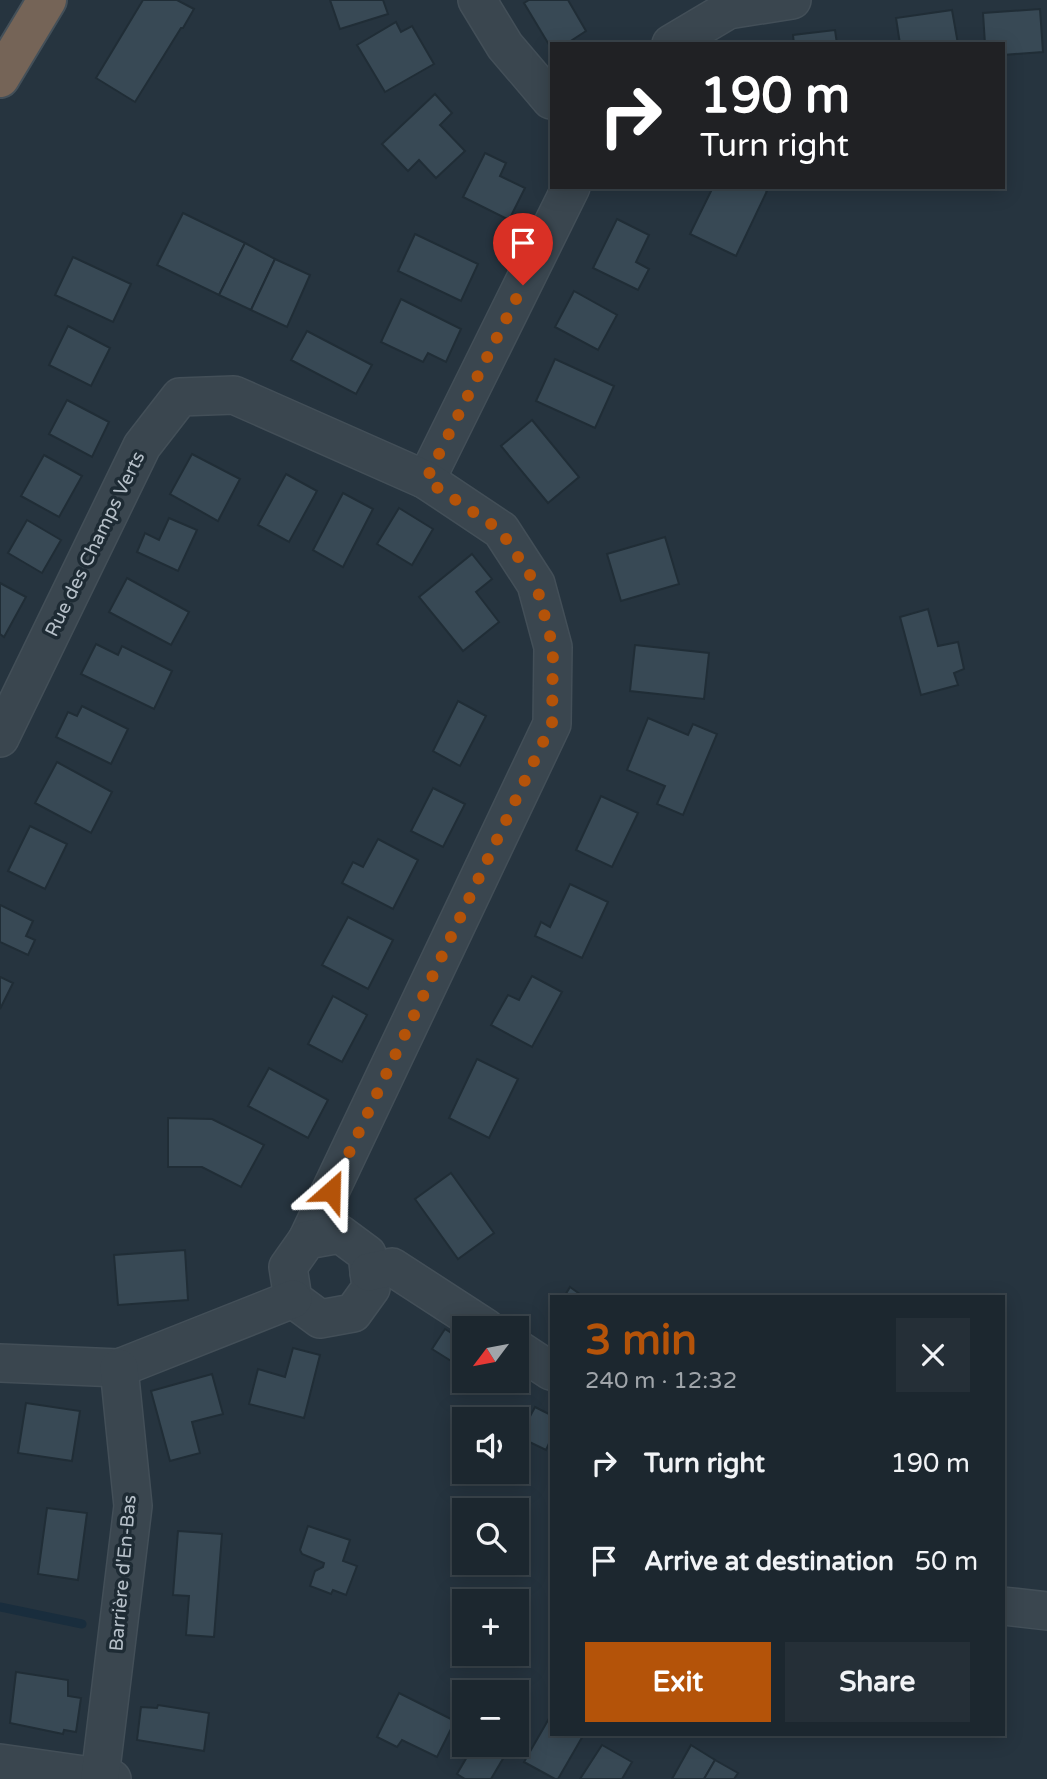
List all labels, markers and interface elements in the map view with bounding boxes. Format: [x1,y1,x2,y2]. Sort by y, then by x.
text: 190 m [700,67,850,126]
icon: right [585,70,676,161]
text: Turn right [700,127,849,165]
pin [493,213,553,285]
icon: arrive [504,224,542,262]
street label: Rue des Champs Verts [41,448,149,640]
position arrow [294,1154,368,1228]
text: 3 min [585,1315,697,1366]
north arrow [452,1316,528,1393]
map controls [452,1316,529,1757]
button: close [896,1318,970,1392]
text: 240 m · 12:32 [585,1367,737,1395]
button: sound [452,1407,529,1484]
icon: right [585,1444,623,1482]
text: Turn right [644,1448,765,1479]
text: 190 m [890,1448,970,1479]
street label: Barrière d'En-Bas [105,1494,141,1652]
button: search [452,1498,529,1575]
icon: arrive [585,1542,623,1580]
text: Arrive at destination [644,1546,894,1577]
text: 50 m [915,1546,978,1577]
button: + [452,1589,529,1666]
button: Exit [585,1642,771,1722]
button: Share [785,1642,970,1722]
button: − [452,1680,529,1757]

